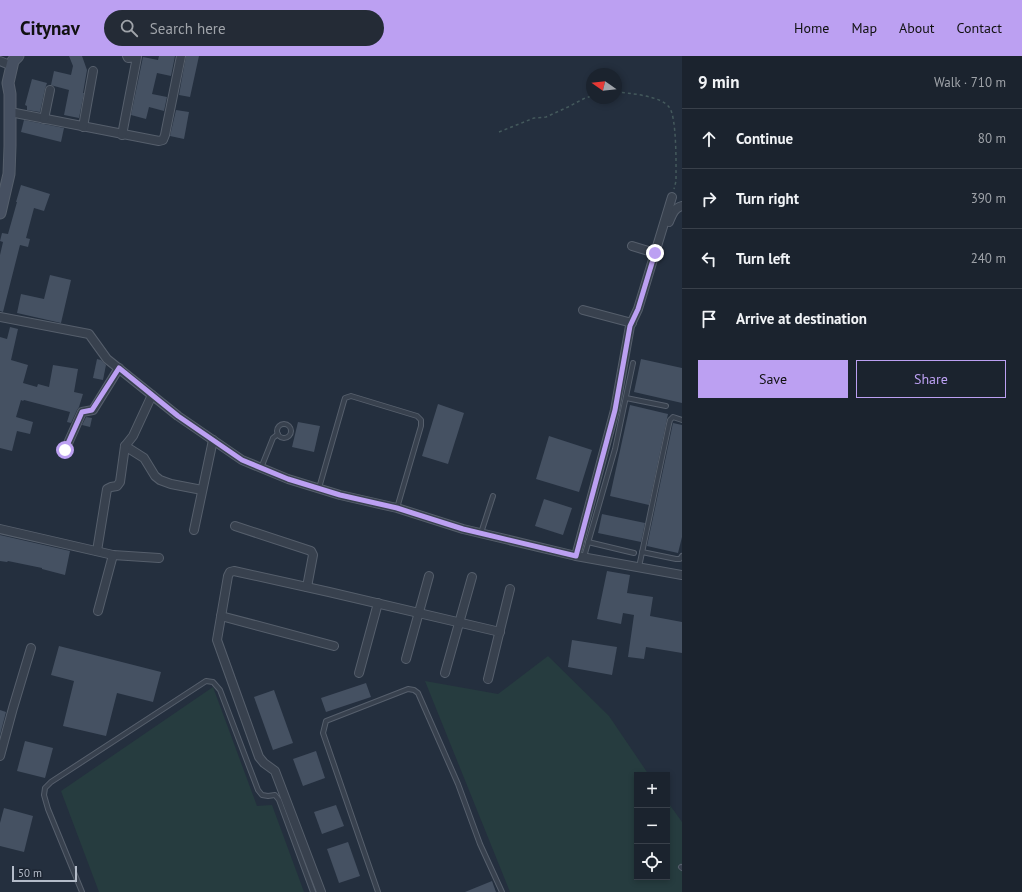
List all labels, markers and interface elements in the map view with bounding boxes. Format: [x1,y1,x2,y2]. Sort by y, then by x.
search box [104,10,384,46]
text: Citynav [20,16,80,40]
icon: search [118,17,140,39]
text: Search here [150,19,226,38]
text: Home [794,19,829,37]
text: Map [851,19,877,37]
text: About [899,19,935,37]
text: Contact [957,19,1002,37]
north arrow [586,68,622,104]
text: 9 min [698,71,739,93]
text: Walk · 710 m [934,74,1006,91]
icon: ahead [698,128,720,150]
text: Continue [736,129,793,148]
text: 80 m [978,130,1006,147]
icon: right [698,188,720,210]
text: Turn right [736,189,799,208]
text: 390 m [971,190,1006,207]
route end [646,244,664,262]
icon: left [698,248,720,270]
text: Turn left [736,249,790,268]
text: 240 m [971,250,1006,267]
icon: arrive [698,308,720,330]
text: Arrive at destination [736,309,867,328]
button: Save [698,360,848,398]
button: Share [856,360,1006,398]
route start [56,441,74,459]
map controls [634,772,670,880]
button: + [634,772,670,808]
button: − [634,808,670,844]
button: locate [634,844,670,880]
scale bar [12,864,77,883]
text: 50 m [18,866,42,880]

